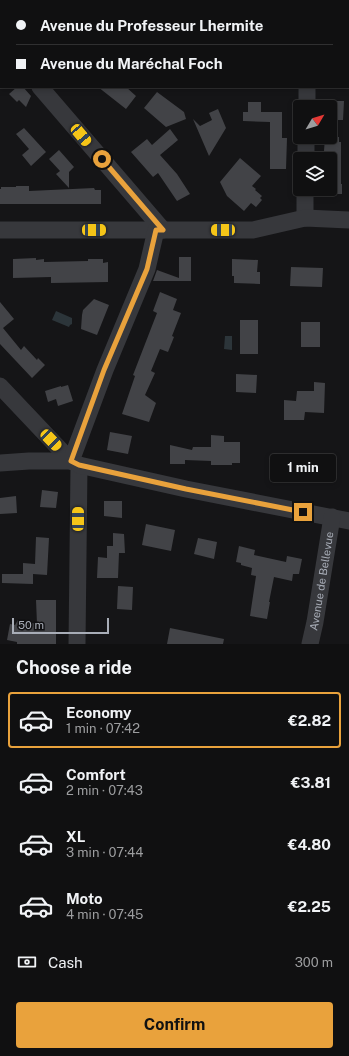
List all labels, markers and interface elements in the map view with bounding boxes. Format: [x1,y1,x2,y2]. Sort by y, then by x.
text: Avenue du Professeur Lhermite [40,17,263,34]
text: Avenue du Maréchal Foch [40,55,223,72]
north arrow [293,100,337,144]
map controls [293,100,337,196]
car [69,122,93,148]
route start [93,150,111,168]
button: layers [293,152,337,196]
car [82,224,106,236]
car [211,224,235,236]
car [38,427,64,453]
callout: 1 min [270,454,336,482]
text: 1 min [287,460,319,475]
route end [294,503,312,521]
car [72,507,84,531]
street label: Avenue de Bellevue [307,531,336,632]
scale bar [12,616,109,635]
text: 50 m [18,619,44,631]
text: Choose a ride [16,657,132,678]
icon: car [18,702,54,738]
text: Economy [66,704,131,721]
text: €2.82 [288,712,331,729]
text: 1 min · 07:42 [66,721,140,736]
icon: car [18,764,54,800]
text: Comfort [66,766,126,783]
text: €3.81 [291,774,331,791]
text: 2 min · 07:43 [66,783,143,798]
icon: car [18,826,54,862]
text: XL [66,828,85,845]
text: €4.80 [288,836,331,853]
text: 3 min · 07:44 [66,845,143,860]
icon: car [18,888,54,924]
text: Moto [66,890,103,907]
text: €2.25 [288,898,331,915]
text: 4 min · 07:45 [66,907,143,922]
icon: cash [16,951,38,973]
text: Cash [48,954,83,971]
text: 300 m [295,955,333,970]
button: Confirm [16,1002,333,1048]

